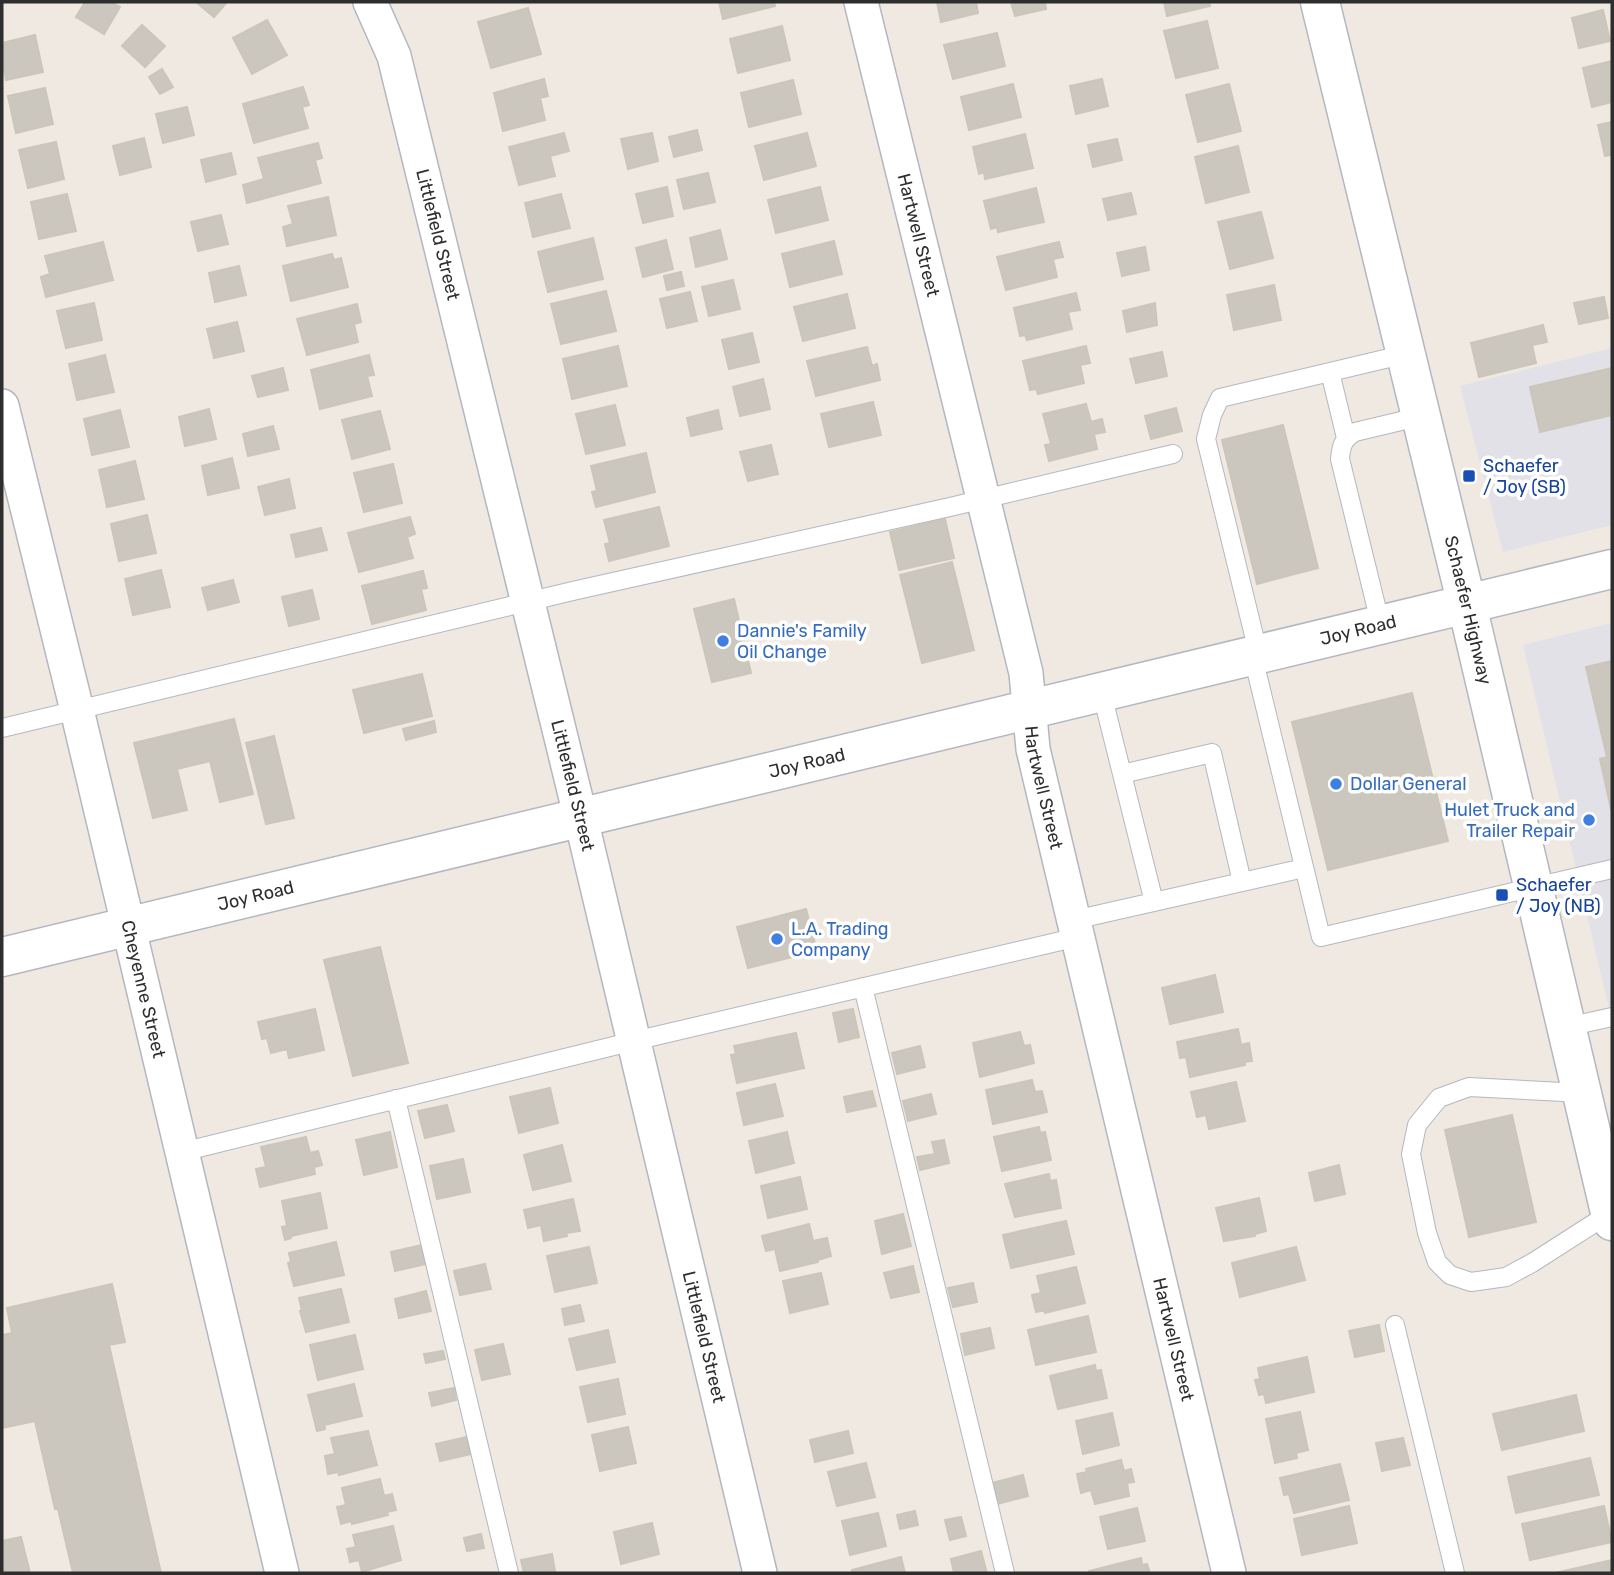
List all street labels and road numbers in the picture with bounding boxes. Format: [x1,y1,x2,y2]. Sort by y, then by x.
street label: Littlefield Street [411,167,464,303]
street label: Hartwell Street [893,171,944,299]
street label: Schaefer Highway [1440,534,1496,687]
street label: Joy Road [1318,610,1399,650]
street label: Littlefield Street [546,717,599,853]
street label: Hartwell Street [1020,725,1067,852]
street label: Joy Road [766,743,847,783]
street label: Joy Road [215,876,296,916]
street label: Cheyenne Street [116,918,170,1060]
street label: Littlefield Street [678,1269,730,1405]
street label: Hartwell Street [1148,1275,1199,1403]

